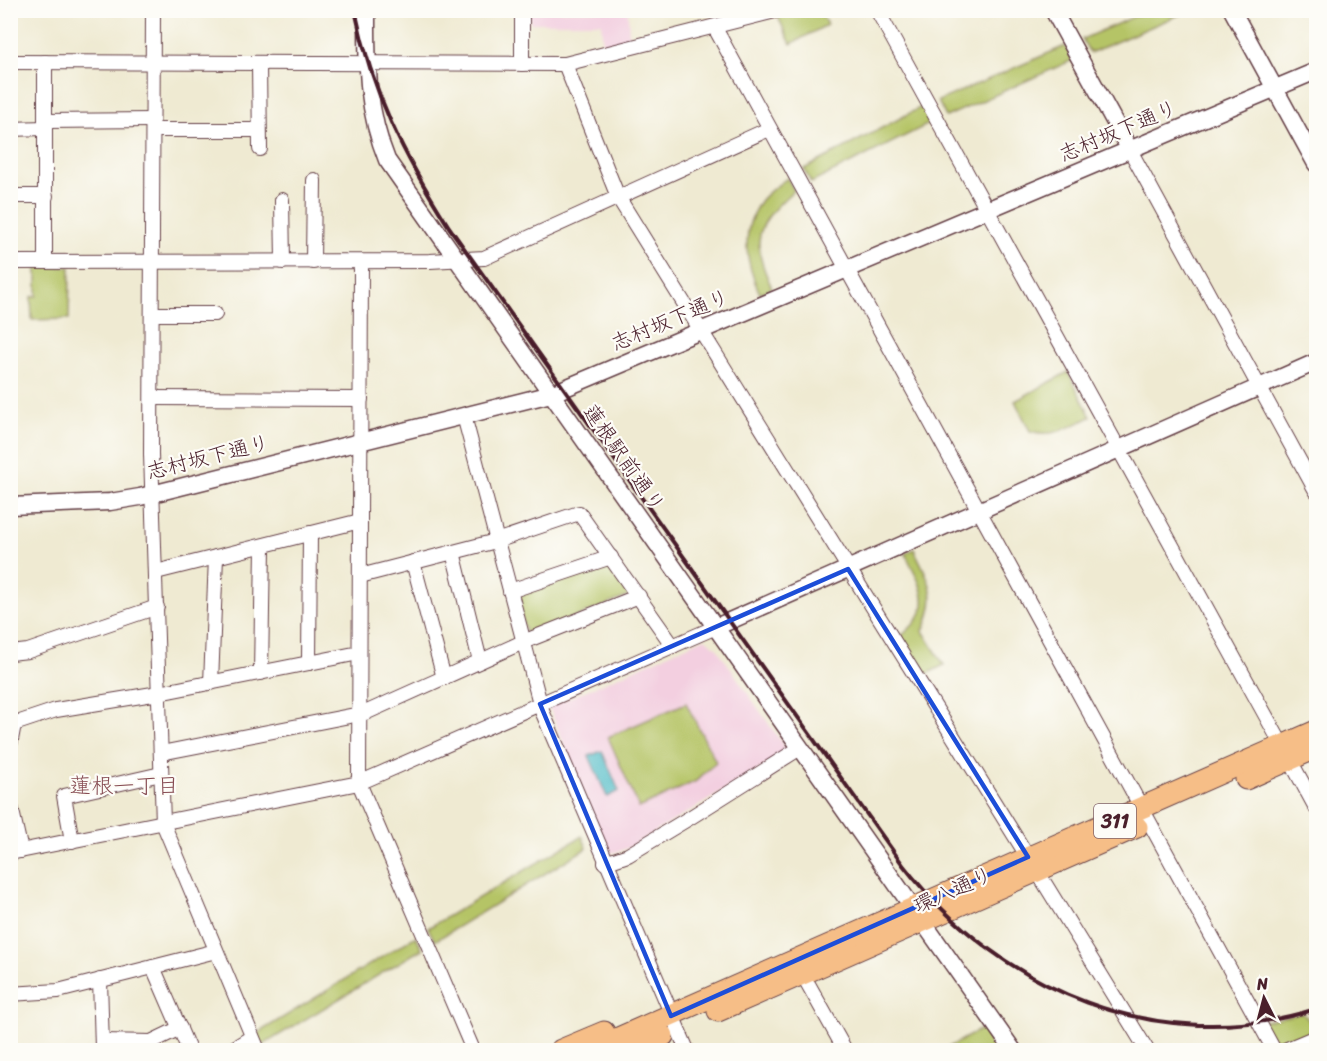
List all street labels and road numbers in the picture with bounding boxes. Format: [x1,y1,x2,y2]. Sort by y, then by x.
street label: 志村坂下通り [1053,89,1183,173]
street label: 志村坂下通り [605,278,735,362]
street label: 蓮根駅前通り [572,395,676,521]
street label: 志村坂下通り [142,423,274,491]
road number: 311 [1094,804,1136,838]
street label: 環八通り [907,856,999,924]

